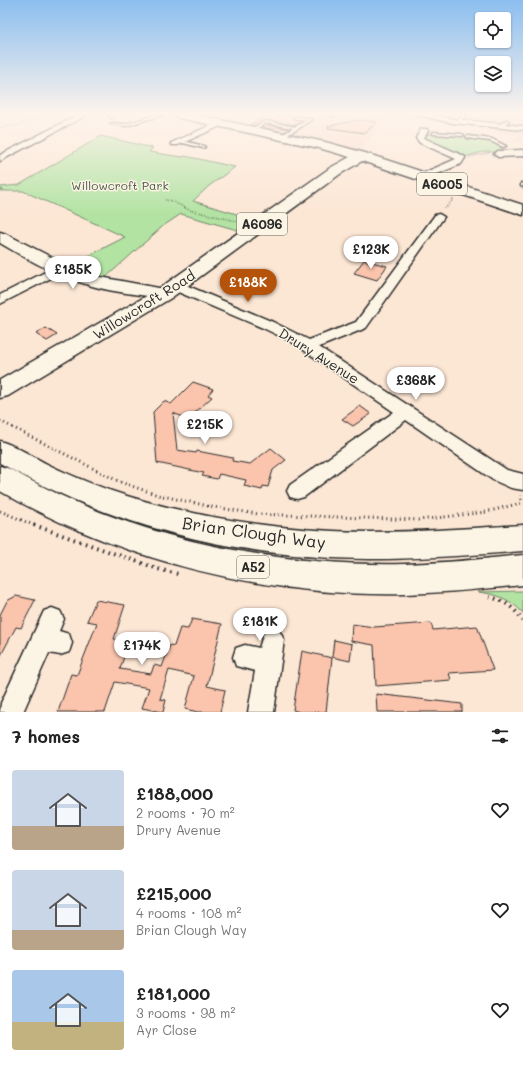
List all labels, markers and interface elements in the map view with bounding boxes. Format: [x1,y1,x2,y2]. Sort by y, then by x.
map controls [475,12,511,92]
button: locate [475,12,511,48]
button: layers [475,56,511,92]
road number: A6005 [417,173,467,195]
park label: Willowcroft Park [71,177,169,193]
road number: A6096 [237,213,287,235]
pin: £123K [343,236,399,270]
text: £123K [352,240,390,257]
pin: £185K [45,256,101,290]
text: £185K [54,260,92,277]
street label: Willowcroft Road [89,265,199,344]
pin: £188K [220,269,276,303]
text: £188K [229,273,267,290]
street label: Drury Avenue [275,323,363,388]
pin: £368K [388,367,444,401]
text: £368K [396,371,436,388]
pin: £215K [177,411,233,445]
text: £215K [186,415,224,432]
street label: Brian Clough Way [181,511,327,553]
road number: A52 [237,556,269,578]
pin: £181K [232,608,288,642]
text: £181K [242,612,278,629]
pin: £174K [114,632,170,666]
text: £174K [123,636,161,653]
text: 7 homes [12,725,80,747]
icon: filters [489,725,511,747]
text: £188,000 [136,782,213,804]
icon: home [44,786,92,834]
icon: heart [489,799,511,821]
text: 2 rooms · 70 m² [136,804,235,821]
text: Drury Avenue [136,821,221,838]
text: £215,000 [136,882,212,904]
icon: home [44,886,92,934]
icon: heart [489,899,511,921]
text: 4 rooms · 108 m² [136,904,242,921]
text: Brian Clough Way [136,921,247,938]
text: £181,000 [136,982,210,1004]
icon: home [44,986,92,1034]
icon: heart [489,999,511,1021]
text: 3 rooms · 98 m² [136,1004,235,1021]
text: Ayr Close [136,1021,197,1038]

